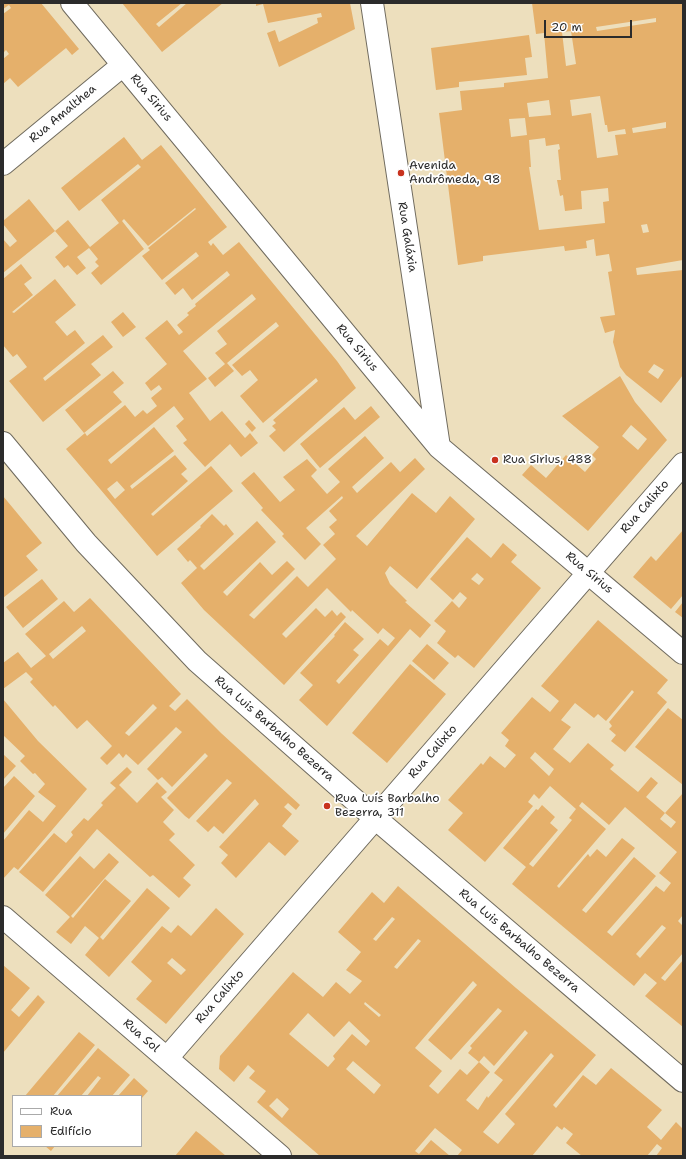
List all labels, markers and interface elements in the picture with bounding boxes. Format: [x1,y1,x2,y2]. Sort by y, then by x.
scale bar [546,12,634,38]
text: 20 m [551,19,582,35]
street label: Rua Sirius [127,71,175,125]
street label: Rua Amalthea [27,82,99,146]
place label: Avenida Andrômeda, 98 [409,159,500,187]
marker: Avenida Andrômeda, 98 [396,168,406,178]
street label: Rua Galáxia [394,201,420,273]
street label: Rua Sirius [333,321,381,375]
place label: Rua Sirius, 488 [503,453,592,467]
marker: Rua Sirius, 488 [490,455,500,465]
street label: Rua Calixto [618,477,672,537]
street label: Rua Sirius [562,549,616,597]
street label: Rua Luis Barbalho Bezerra [211,673,337,785]
street label: Rua Calixto [406,722,460,782]
place label: Rua Luís Barbalho Bezerra, 311 [335,792,440,820]
marker: Rua Luís Barbalho Bezerra, 311 [322,801,332,811]
street label: Rua Luis Barbalho Bezerra [456,886,582,996]
street label: Rua Calixto [193,967,247,1027]
street label: Rua Sol [120,1016,162,1056]
legend [12,1095,142,1147]
text: Rua [50,1103,72,1119]
text: Edifício [50,1123,91,1139]

